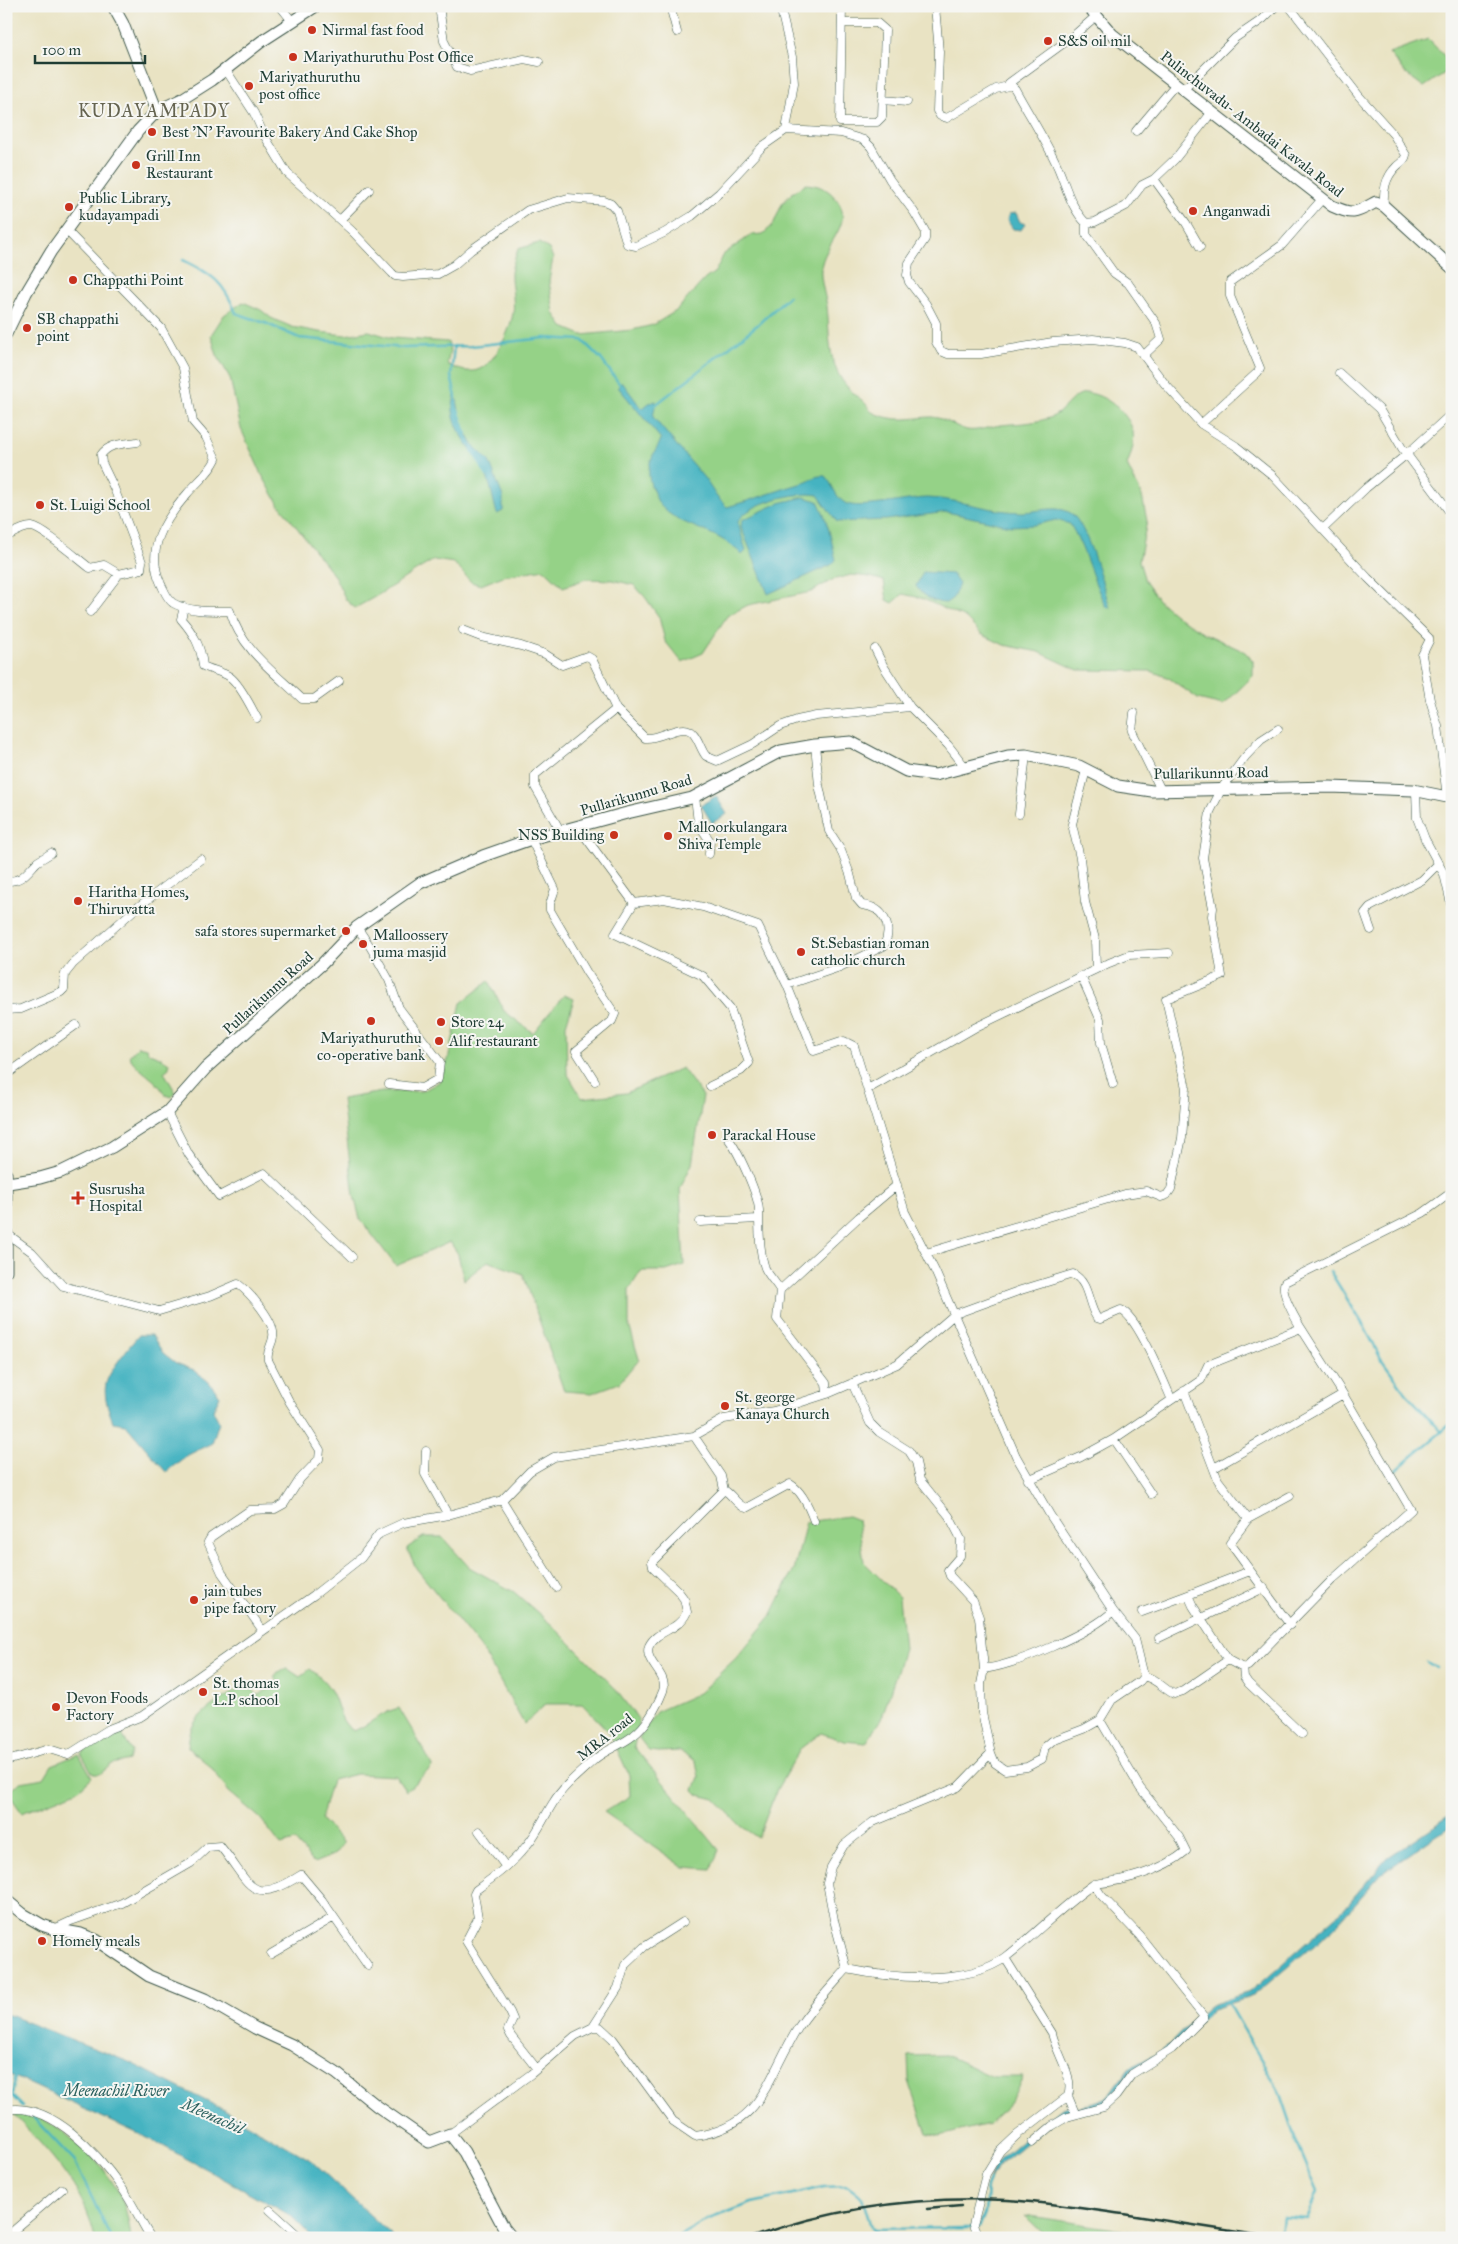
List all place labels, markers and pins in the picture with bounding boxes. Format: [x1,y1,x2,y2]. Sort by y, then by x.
place label: Nirmal fast food [322,21,424,39]
marker: Nirmal fast food [306,24,318,36]
place label: S&S oil mil [1058,32,1132,50]
marker: S&S oil mil [1042,35,1054,47]
place label: Mariyathuruthu Post Office [303,48,473,66]
marker: Mariyathuruthu Post Office [287,51,299,63]
place label: Mariyathuruthu post office [258,68,360,103]
marker: Mariyathuruthu post office [243,80,255,92]
place label: Best 'N' Favourite Bakery And Cake Shop [162,123,418,141]
marker: Best 'N' Favourite Bakery And Cake Shop [146,126,158,138]
place label: Grill Inn Restaurant [146,147,214,182]
marker: Grill Inn Restaurant [130,159,142,171]
place label: Public Library, kudayampadi [79,189,171,224]
marker: Public Library, kudayampadi [63,201,75,213]
place label: Anganwadi [1202,202,1270,220]
marker: Anganwadi [1187,205,1199,217]
place label: Chappathi Point [83,271,184,289]
marker: Chappathi Point [67,274,79,286]
place label: SB chappathi point [36,310,119,345]
marker: SB chappathi point [21,322,33,334]
place label: St. Luigi School [50,496,151,514]
marker: St. Luigi School [34,499,46,511]
place label: Malloorkulangara Shiva Temple [678,818,788,853]
place label: NSS Building [518,826,605,844]
marker: NSS Building [608,829,620,841]
marker: Malloorkulangara Shiva Temple [662,830,674,842]
place label: Haritha Homes, Thiruvatta [88,883,189,918]
marker: Haritha Homes, Thiruvatta [72,895,84,907]
place label: safa stores supermarket [195,922,337,940]
marker: safa stores supermarket [340,925,352,937]
place label: Malloossery juma masjid [371,926,449,961]
place label: St.Sebastian roman catholic church [811,934,929,969]
marker: Malloossery juma masjid [357,938,369,950]
marker: St.Sebastian roman catholic church [795,946,807,958]
place label: Store 24 [451,1013,504,1031]
marker: Mariyathuruthu co-operative bank [365,1015,377,1027]
marker: Store 24 [435,1016,447,1028]
place label: Mariyathuruthu co-operative bank [317,1029,425,1064]
place label: Alif restaurant [448,1032,538,1050]
marker: Alif restaurant [433,1035,445,1047]
place label: Parackal House [722,1126,816,1144]
marker: Parackal House [706,1129,718,1141]
place label: Susrusha Hospital [89,1180,146,1215]
marker: Susrusha Hospital [71,1191,85,1205]
place label: St. george Kanaya Church [735,1388,830,1423]
marker: St. george Kanaya Church [719,1400,731,1412]
place label: jain tubes pipe factory [202,1582,277,1617]
marker: jain tubes pipe factory [188,1594,200,1606]
place label: St. thomas L.P school [213,1674,279,1709]
marker: St. thomas L.P school [197,1686,209,1698]
place label: Devon Foods Factory [66,1689,148,1724]
marker: Devon Foods Factory [50,1701,62,1713]
place label: Homely meals [52,1932,140,1950]
marker: Homely meals [36,1935,48,1947]

